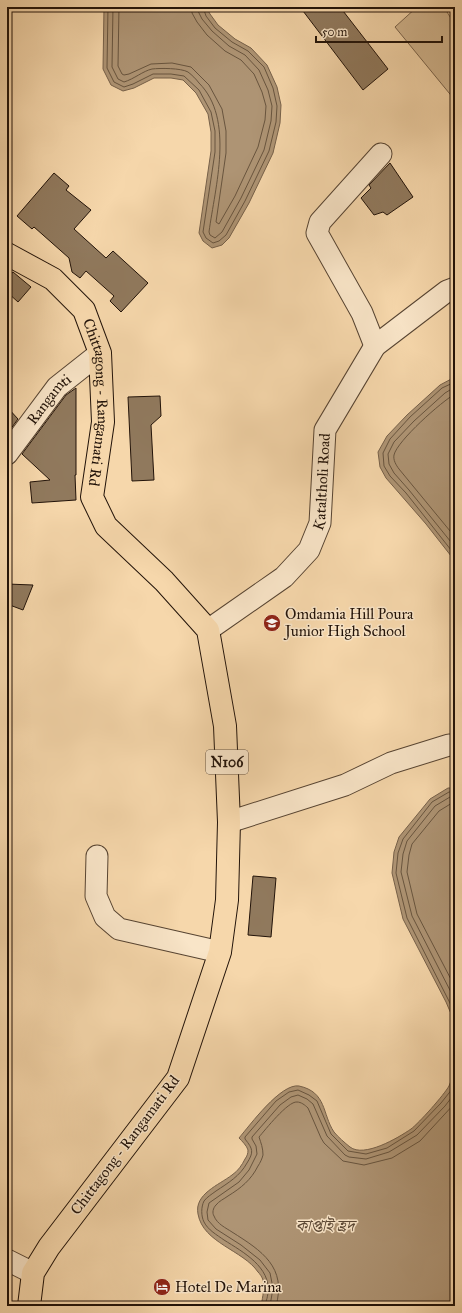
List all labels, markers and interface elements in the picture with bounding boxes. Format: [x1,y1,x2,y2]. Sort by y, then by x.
scale bar [316,18,442,44]
text: 50 m [322,25,347,39]
street label: Chittagong - Rangamati Rd [79,316,112,488]
street label: Rangamti [23,370,75,428]
street label: Kataltholi Road [309,432,334,533]
place label: Omdamia Hill Poura Junior High School [283,605,414,641]
school or university icon: Omdamia Hill Poura Junior High School [262,613,282,633]
road number: N106 [206,750,248,774]
street label: Chittagong - Rangamati Rd [67,1071,184,1218]
water label: কাপ্তাই হ্রদ [296,1216,357,1235]
hotel icon: Hotel De Marina [152,1277,172,1297]
place label: Hotel De Marina [175,1278,282,1296]

